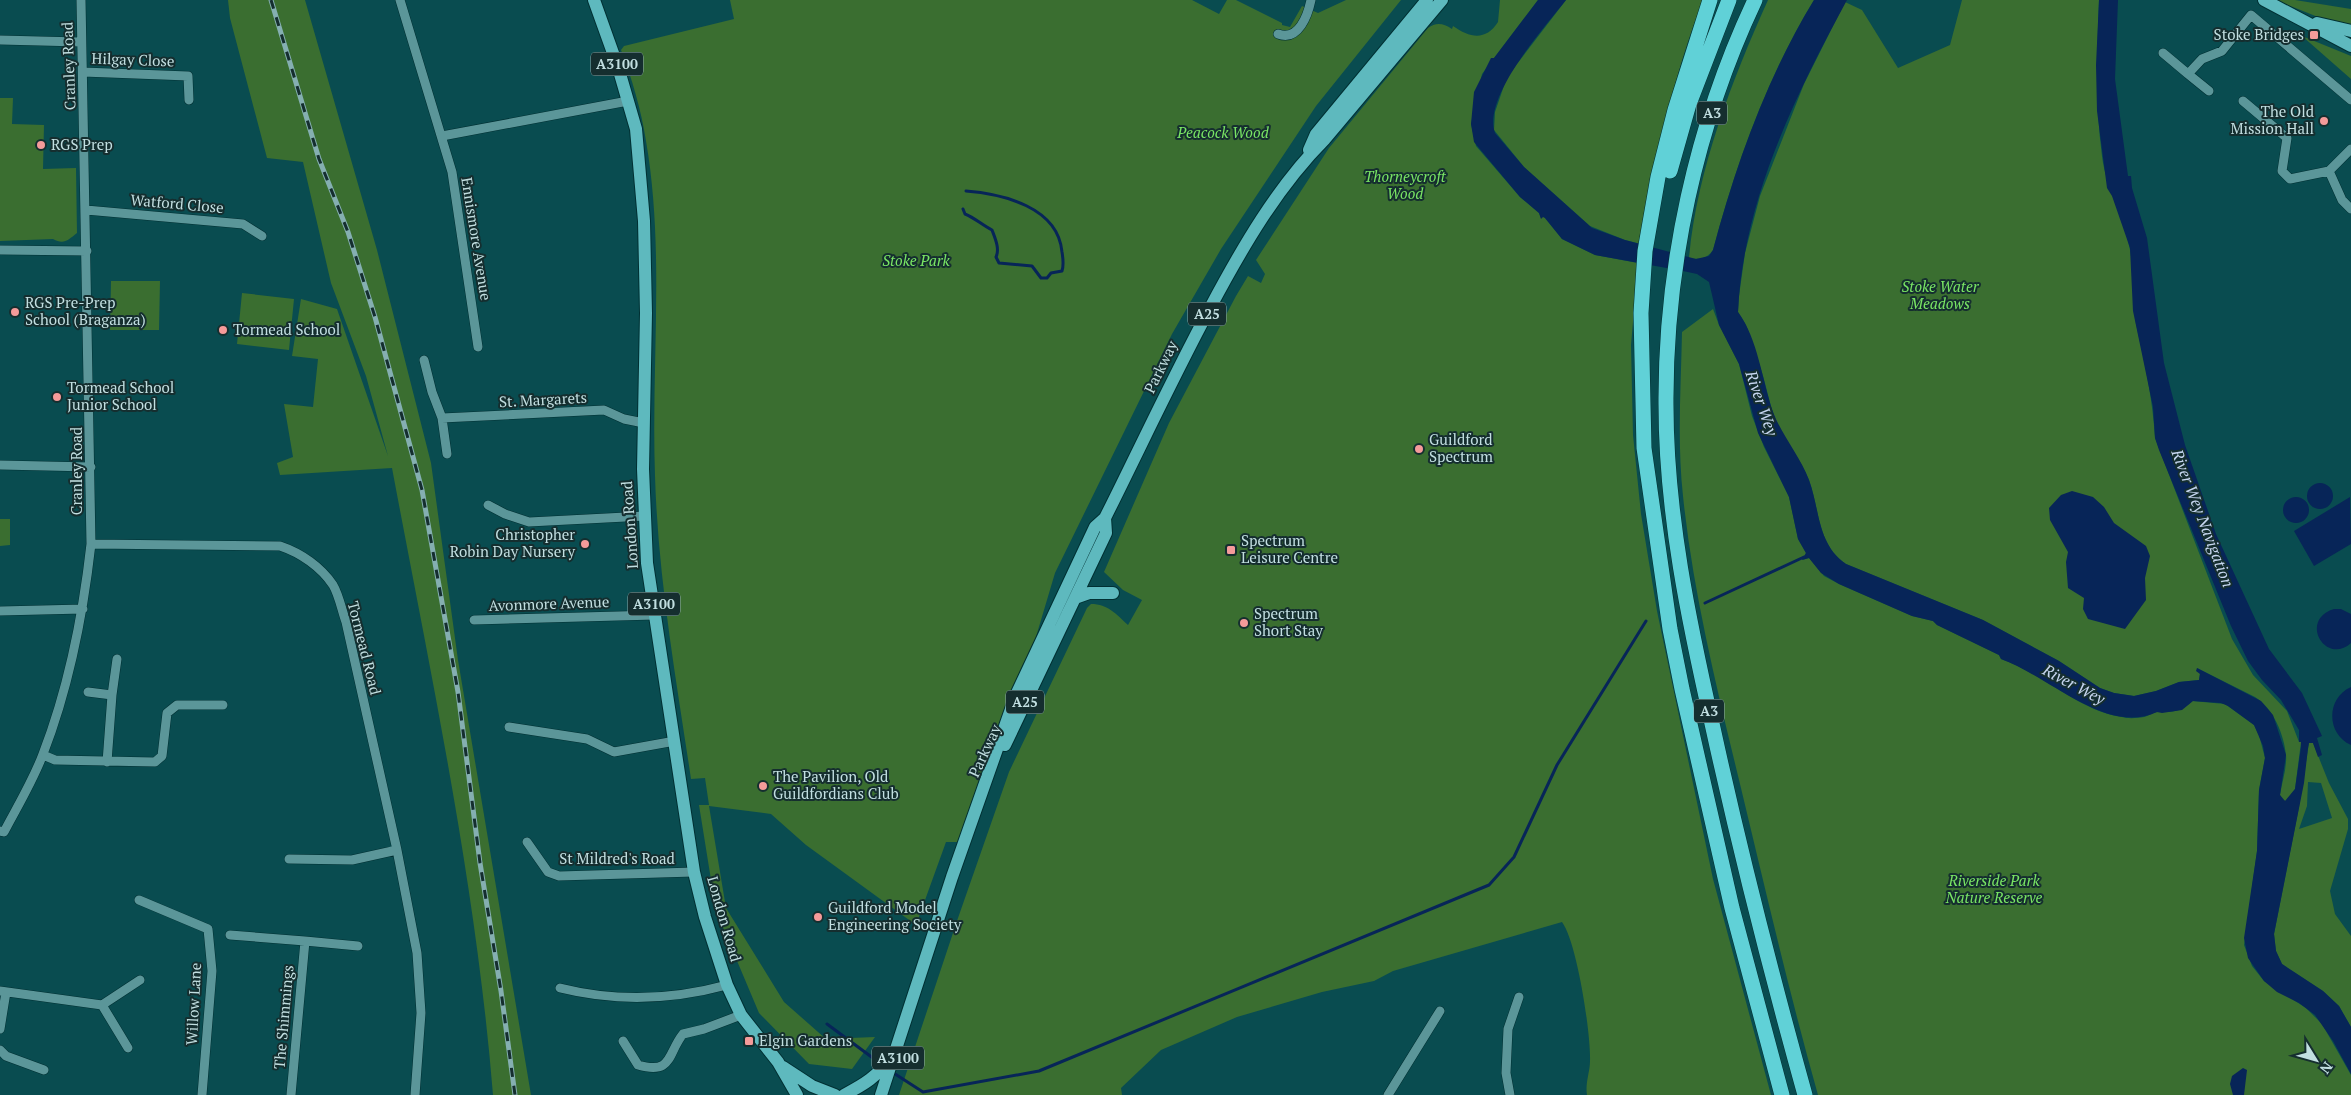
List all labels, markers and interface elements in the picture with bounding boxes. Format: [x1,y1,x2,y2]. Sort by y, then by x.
street label: Cranley Road [56,22,80,111]
place label: Stoke Bridges [2214,24,2304,44]
marker: Stoke Bridges [2308,29,2320,41]
street label: Hilgay Close [91,48,175,70]
road number: A3100 [591,52,643,76]
place label: The Old Mission Hall [2231,101,2314,138]
road number: A3 [1697,102,1727,125]
marker: The Old Mission Hall [2318,115,2330,127]
park label: Peacock Wood [1176,122,1270,142]
place label: RGS Prep [51,134,113,154]
marker: RGS Prep [35,139,47,151]
park label: Thorneycroft Wood [1364,166,1447,203]
street label: Ennismore Avenue [457,176,497,302]
street label: Watford Close [130,189,225,217]
park label: Stoke Park [882,250,951,270]
park label: Stoke Water Meadows [1901,276,1980,313]
place label: RGS Pre-Prep School (Braganza) [25,292,146,329]
road number: A25 [1188,302,1226,326]
marker: RGS Pre-Prep School (Braganza) [9,306,21,318]
place label: Tormead School [233,319,340,339]
marker: Tormead School [217,324,229,336]
street label: Parkway [1139,337,1182,396]
water label: River Wey [1740,367,1784,439]
place label: Tormead School Junior School [67,377,174,414]
street label: St. Margarets [498,387,587,411]
marker: Tormead School Junior School [51,391,63,403]
street label: Cranley Road [66,427,86,515]
place label: Guildford Spectrum [1429,429,1493,466]
marker: Guildford Spectrum [1413,443,1425,455]
water label: River Wey Navigation [2166,445,2239,590]
street label: London Road [616,480,642,570]
place label: Christopher Robin Day Nursery [450,524,575,561]
place label: Spectrum Leisure Centre [1241,530,1338,567]
marker: Christopher Robin Day Nursery [579,538,591,550]
marker: Spectrum Leisure Centre [1225,544,1237,556]
street label: Avonmore Avenue [488,591,610,615]
road number: A3100 [628,592,680,616]
street label: Tormead Road [344,599,386,697]
place label: Spectrum Short Stay [1254,603,1323,640]
marker: Spectrum Short Stay [1238,617,1250,629]
water label: River Wey [2038,658,2110,710]
road number: A25 [1006,690,1044,714]
road number: A3 [1694,699,1724,722]
street label: Parkway [963,721,1005,780]
place label: The Pavilion, Old Guildfordians Club [773,766,899,803]
marker: The Pavilion, Old Guildfordians Club [757,780,769,792]
street label: St Mildred's Road [559,848,675,868]
park label: Riverside Park Nature Reserve [1945,870,2042,907]
street label: London Road [703,874,747,964]
place label: Guildford Model Engineering Society [828,897,962,934]
marker: Guildford Model Engineering Society [812,911,824,923]
street label: Willow Lane [181,962,205,1046]
street label: The Shimmings [268,964,298,1070]
place label: Elgin Gardens [759,1030,852,1050]
marker: Elgin Gardens [743,1035,755,1047]
north arrow [2291,1035,2341,1085]
road number: A3100 [872,1046,924,1070]
text: N [2316,1058,2338,1078]

